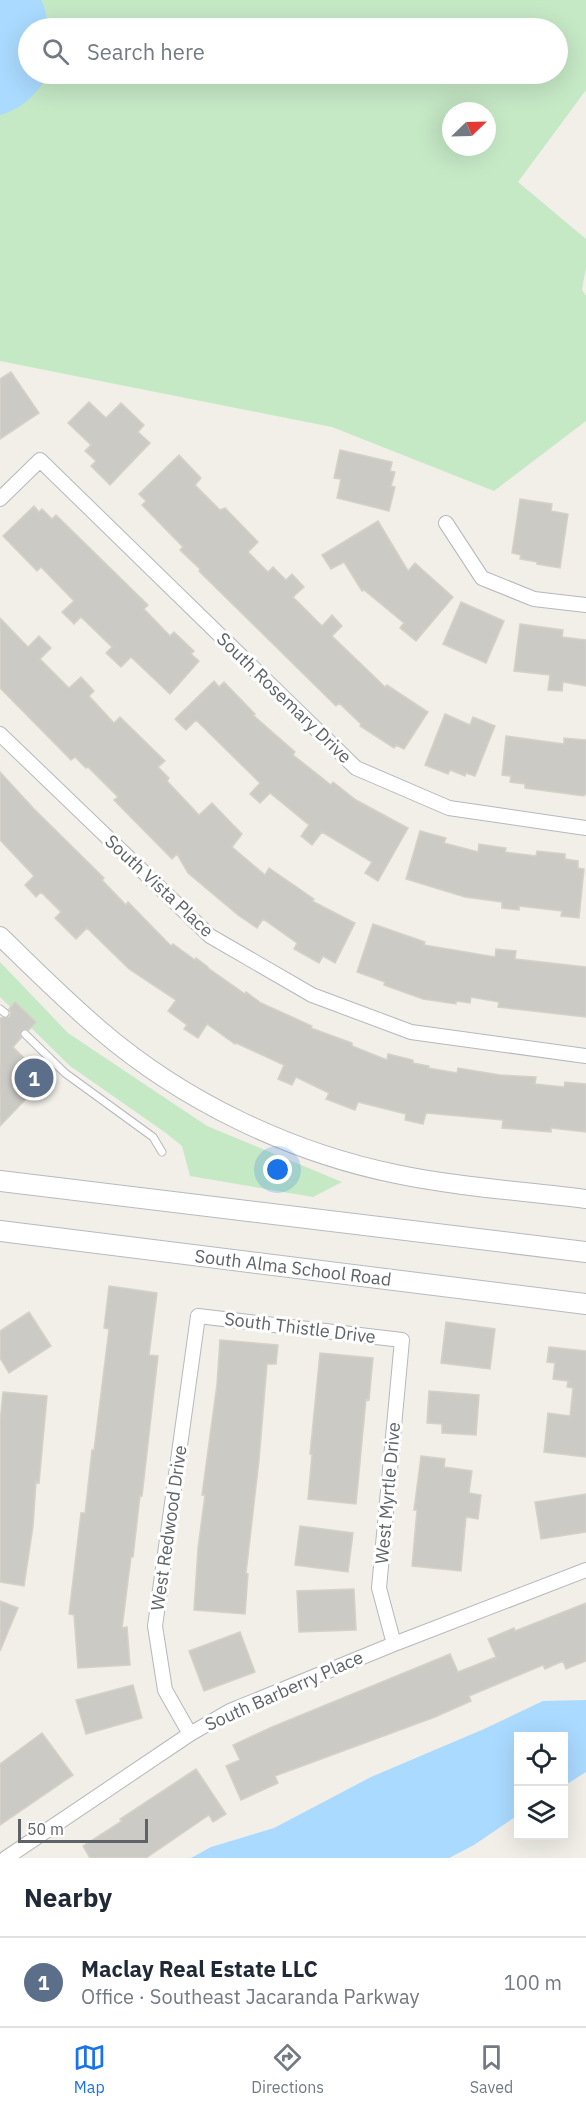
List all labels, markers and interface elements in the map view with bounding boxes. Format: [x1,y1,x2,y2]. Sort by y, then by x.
search box [18,18,568,84]
icon: search [39,35,72,68]
text: Search here [87,37,205,66]
north arrow [442,102,496,156]
street label: South Rosemary Drive [212,627,357,768]
street label: South Vista Place [100,829,218,942]
pin: 1 [15,1056,54,1100]
your location [263,1155,292,1184]
street label: South Alma School Road [193,1244,393,1291]
street label: South Thistle Drive [223,1307,377,1348]
street label: West Myrtle Drive [370,1421,405,1565]
street label: West Redwood Drive [146,1444,192,1612]
street label: South Barberry Place [201,1645,367,1736]
map controls [514,1732,568,1840]
button: locate [514,1732,568,1786]
button: layers [514,1786,568,1840]
scale bar [18,1816,148,1844]
text: 50 m [27,1819,64,1839]
text: Nearby [24,1880,112,1914]
text: Maclay Real Estate LLC [81,1954,318,1983]
text: 1 [38,1969,50,1996]
text: 100 m [504,1969,562,1996]
text: Office · Southeast Jacaranda Parkway [81,1983,420,2010]
tab: Map [73,2041,106,2097]
tab: Directions [251,2041,324,2097]
tab: Saved [470,2041,513,2097]

